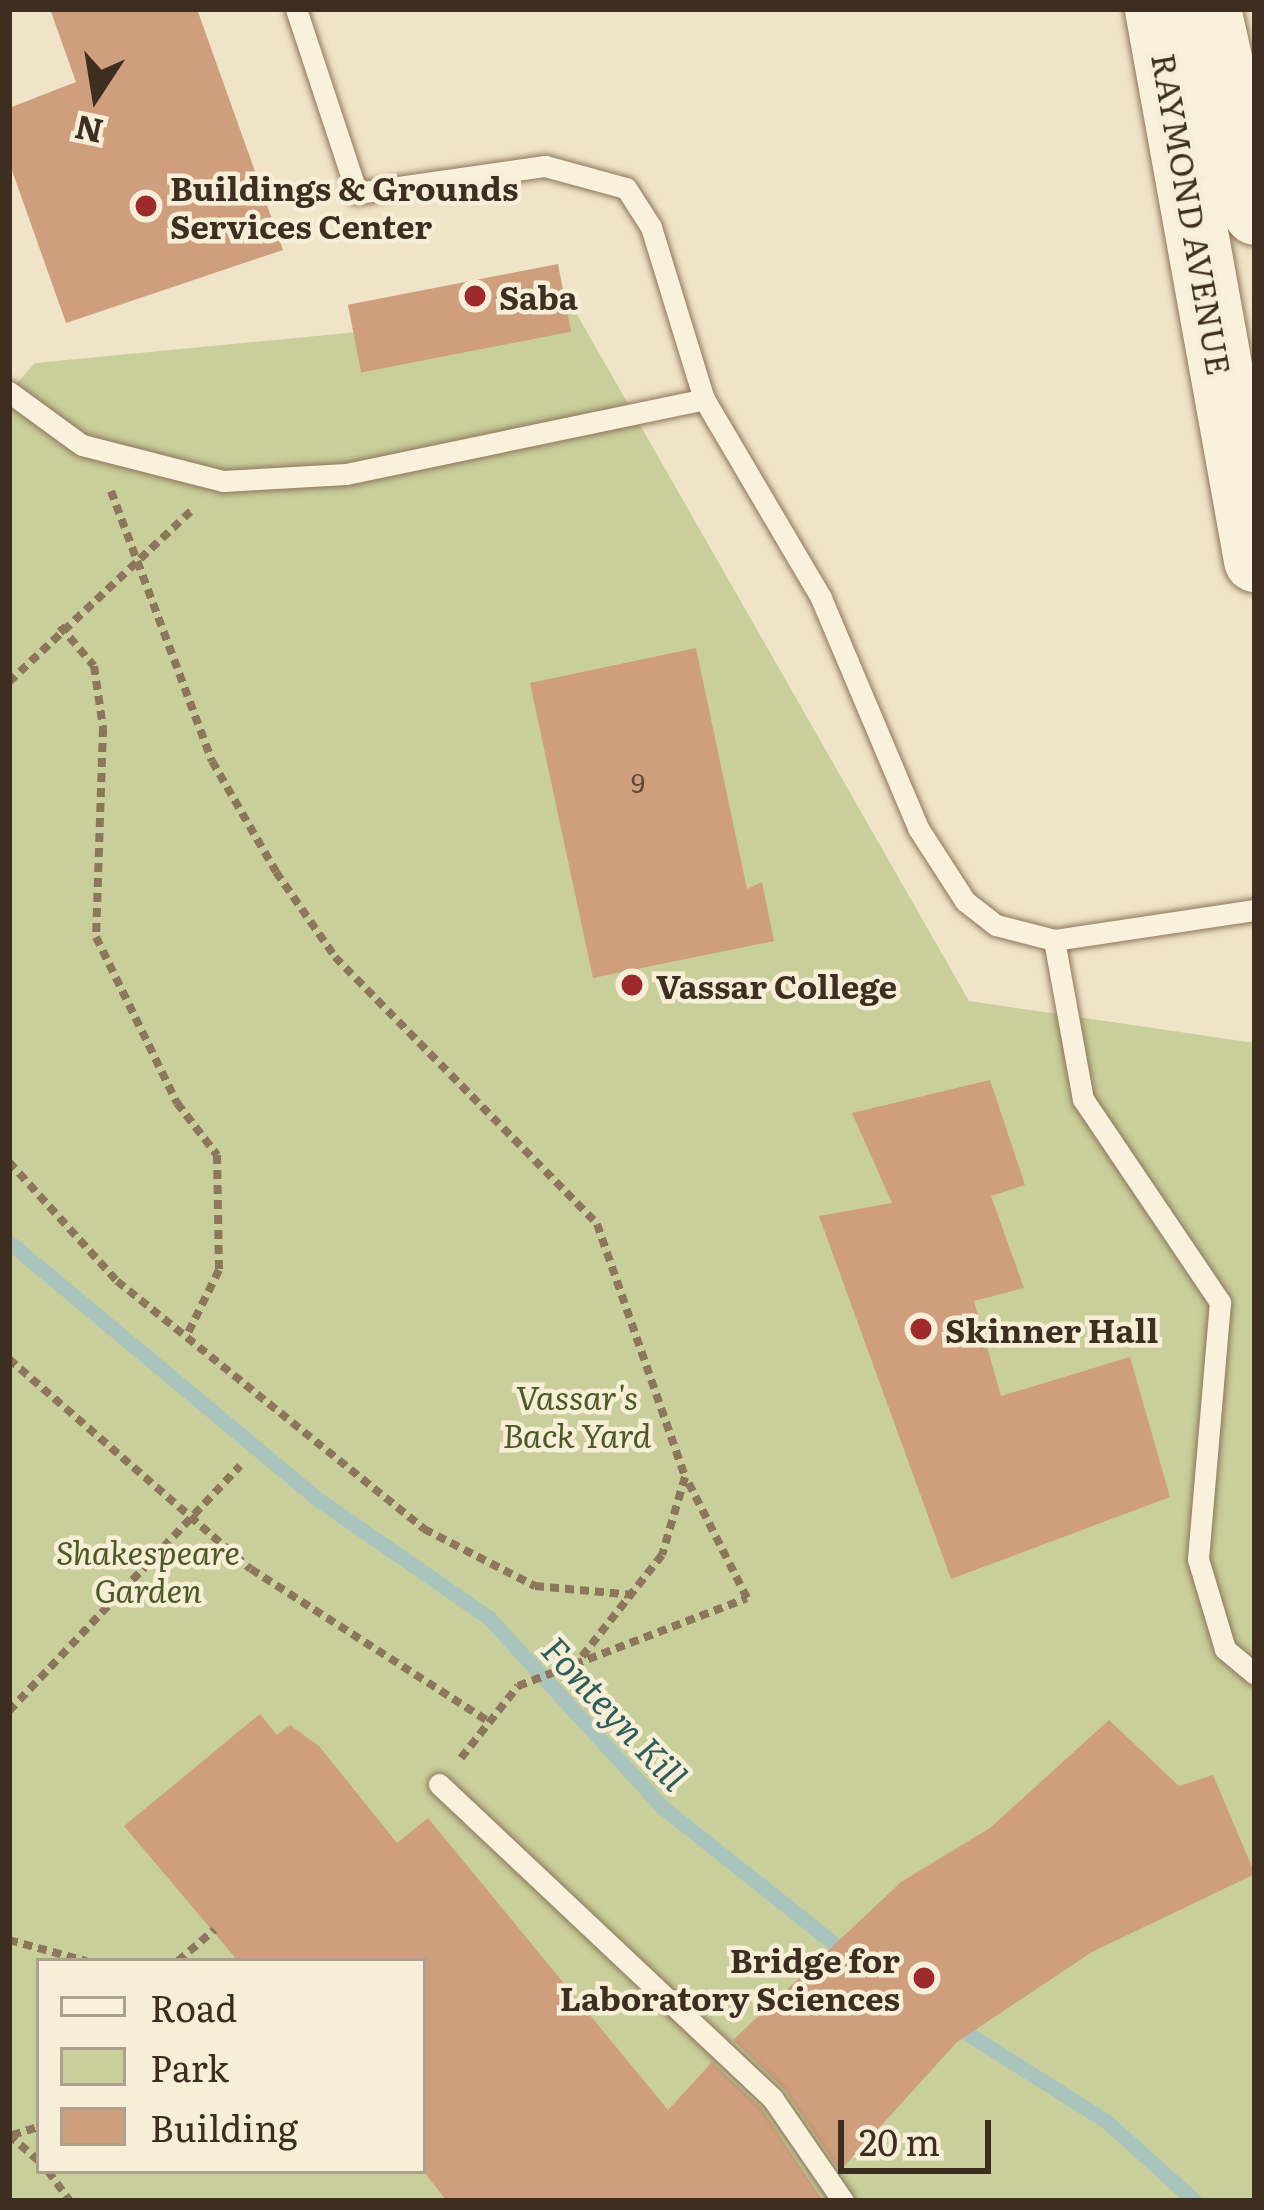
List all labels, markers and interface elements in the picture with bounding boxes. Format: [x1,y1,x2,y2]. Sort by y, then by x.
north arrow [36,36,156,156]
street label: RAYMOND AVENUE [1145,50,1241,378]
text: N [70,105,107,159]
place label: Buildings & Grounds Services Center [170,167,518,245]
marker: Buildings & Grounds Services Center [133,193,159,219]
place label: Saba [499,276,578,316]
marker: Saba [462,283,488,309]
house number: 9 [631,766,645,798]
place label: Vassar College [656,965,897,1005]
marker: Vassar College [619,972,645,998]
place label: Skinner Hall [945,1309,1158,1349]
marker: Skinner Hall [908,1316,934,1342]
park label: Vassar's Back Yard [503,1376,651,1454]
park label: Shakespeare Garden [56,1531,240,1609]
water label: Fonteyn Kill [534,1627,698,1797]
place label: Bridge for Laboratory Sciences [560,1939,900,2017]
legend [36,1958,426,2174]
marker: Bridge for Laboratory Sciences [911,1965,937,1991]
text: Road [150,1980,237,2033]
text: Park [150,2040,229,2093]
scale bar [844,2096,997,2170]
text: Building [150,2100,298,2153]
text: 20 m [859,2114,940,2167]

